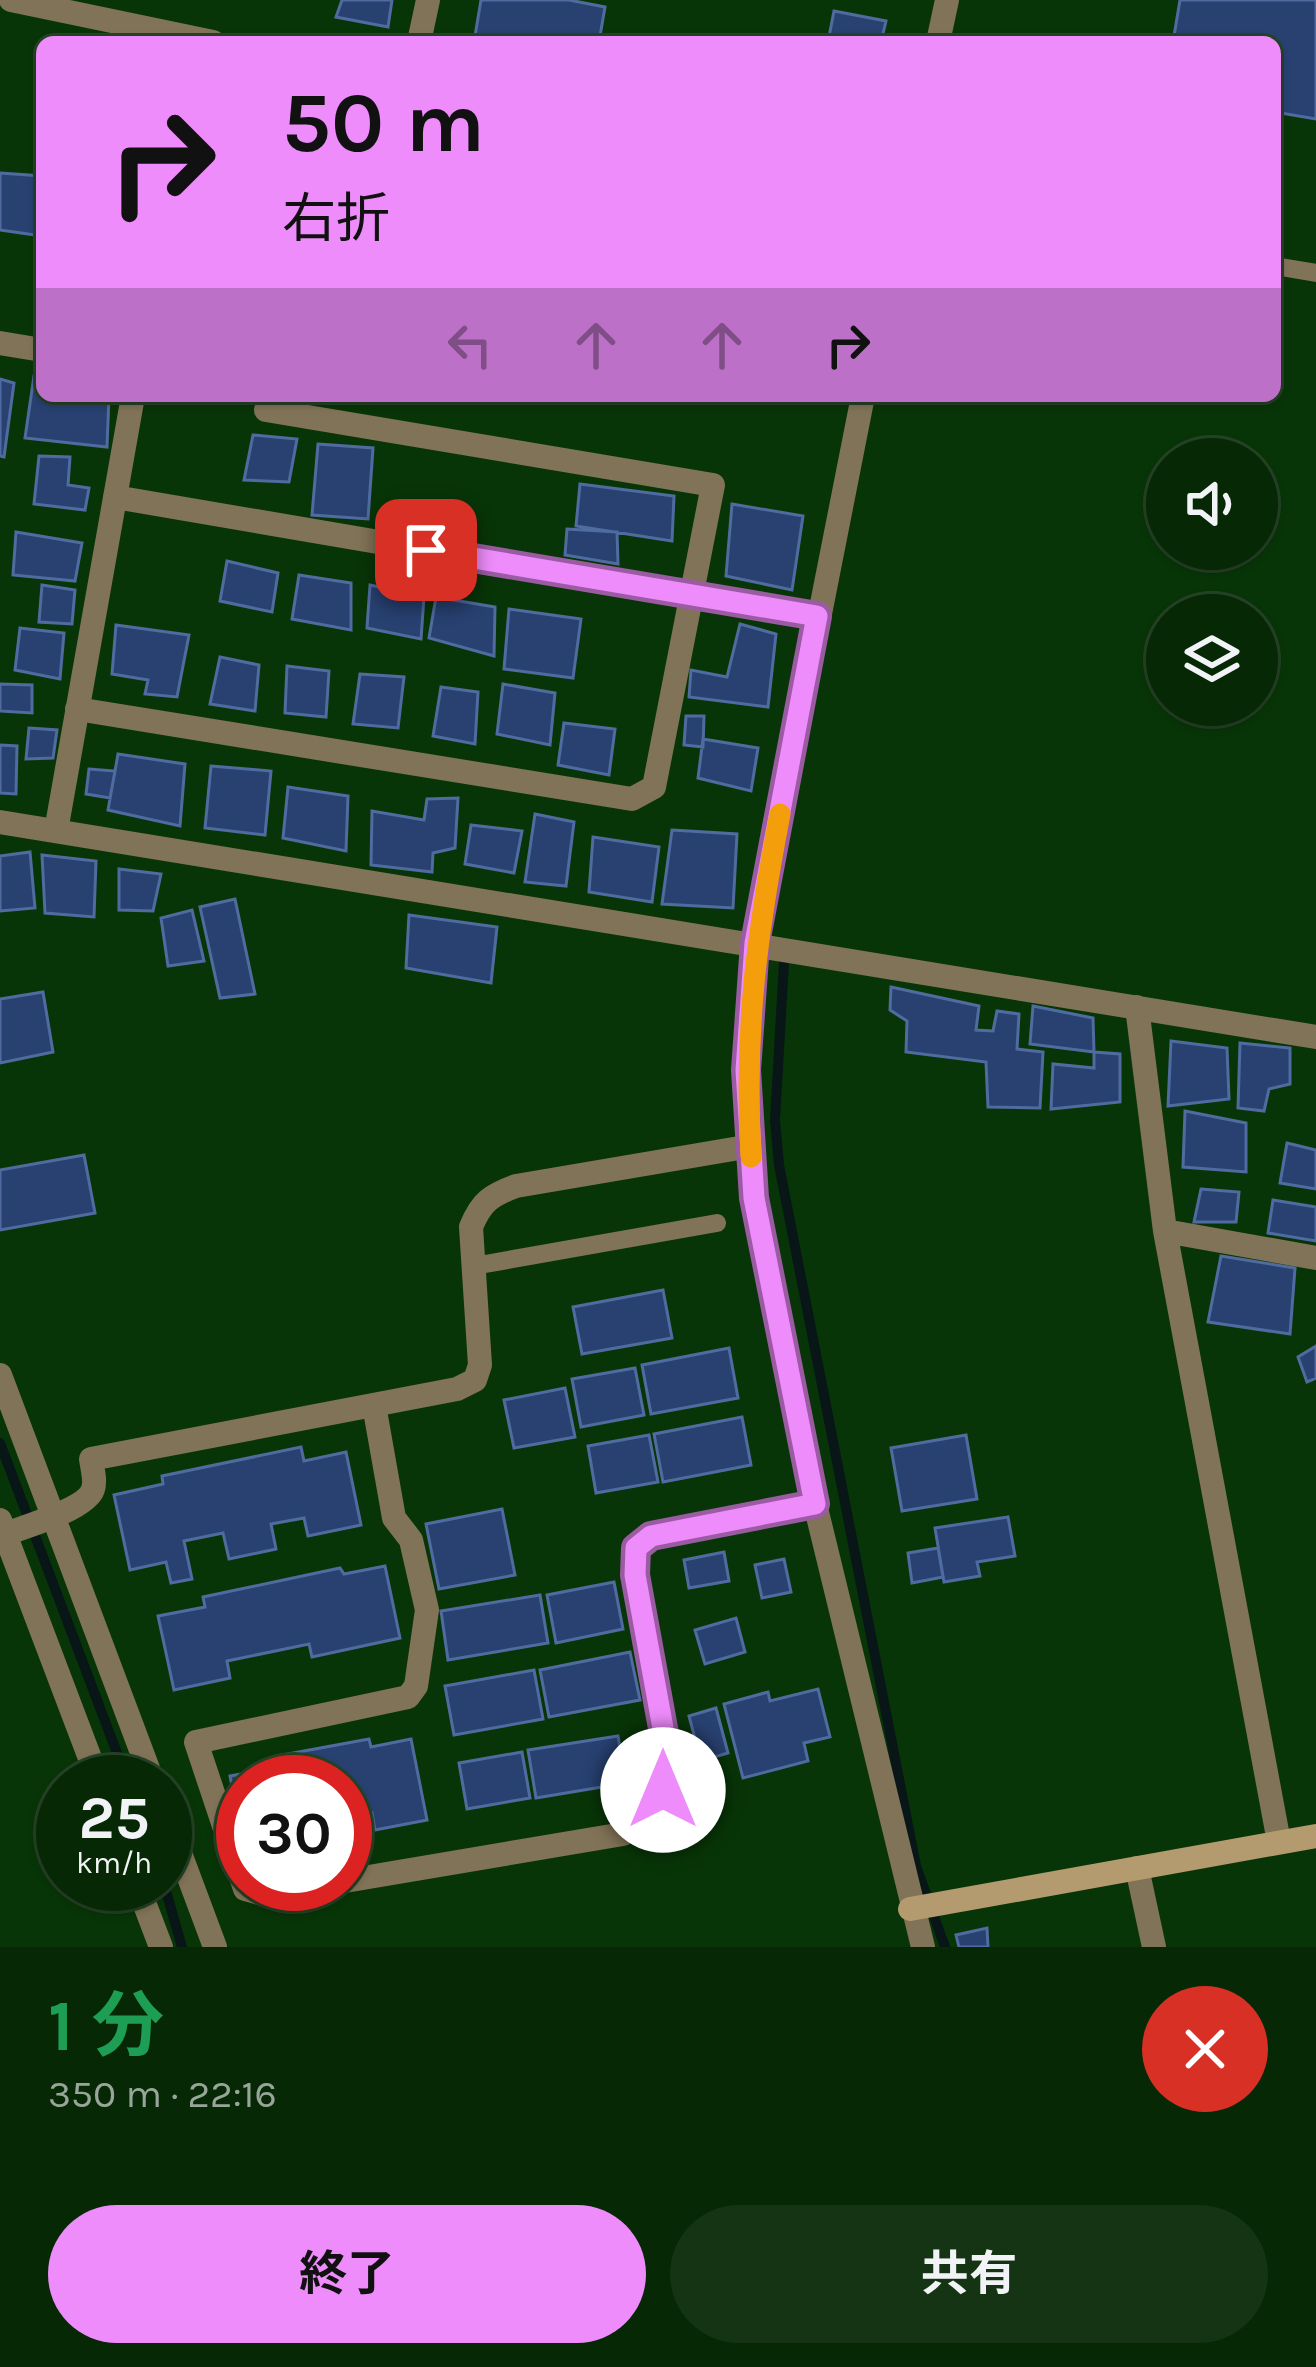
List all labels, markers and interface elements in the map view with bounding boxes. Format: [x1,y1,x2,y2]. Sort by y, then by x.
text: 50 m [282,74,485,172]
icon: right [84,84,240,240]
text: 右折 [282,187,390,251]
icon: left [437,312,503,378]
icon: ahead [563,312,629,378]
icon: ahead [689,312,755,378]
icon: right [815,312,881,378]
map controls [1146,438,1278,726]
button: sound [1146,438,1278,570]
pin [375,499,477,601]
icon: arrive [393,517,459,583]
button: layers [1146,594,1278,726]
position arrow [600,1727,726,1853]
speed limit sign: 30 [216,1755,372,1911]
text: 25 [78,1783,150,1853]
text: km/h [76,1845,152,1881]
text: 1 分 [48,1984,164,2068]
button: close [1142,1986,1268,2112]
text: 350 m · 22:16 [48,2071,277,2117]
button: 終了 [48,2205,646,2343]
button: 共有 [670,2205,1268,2343]

